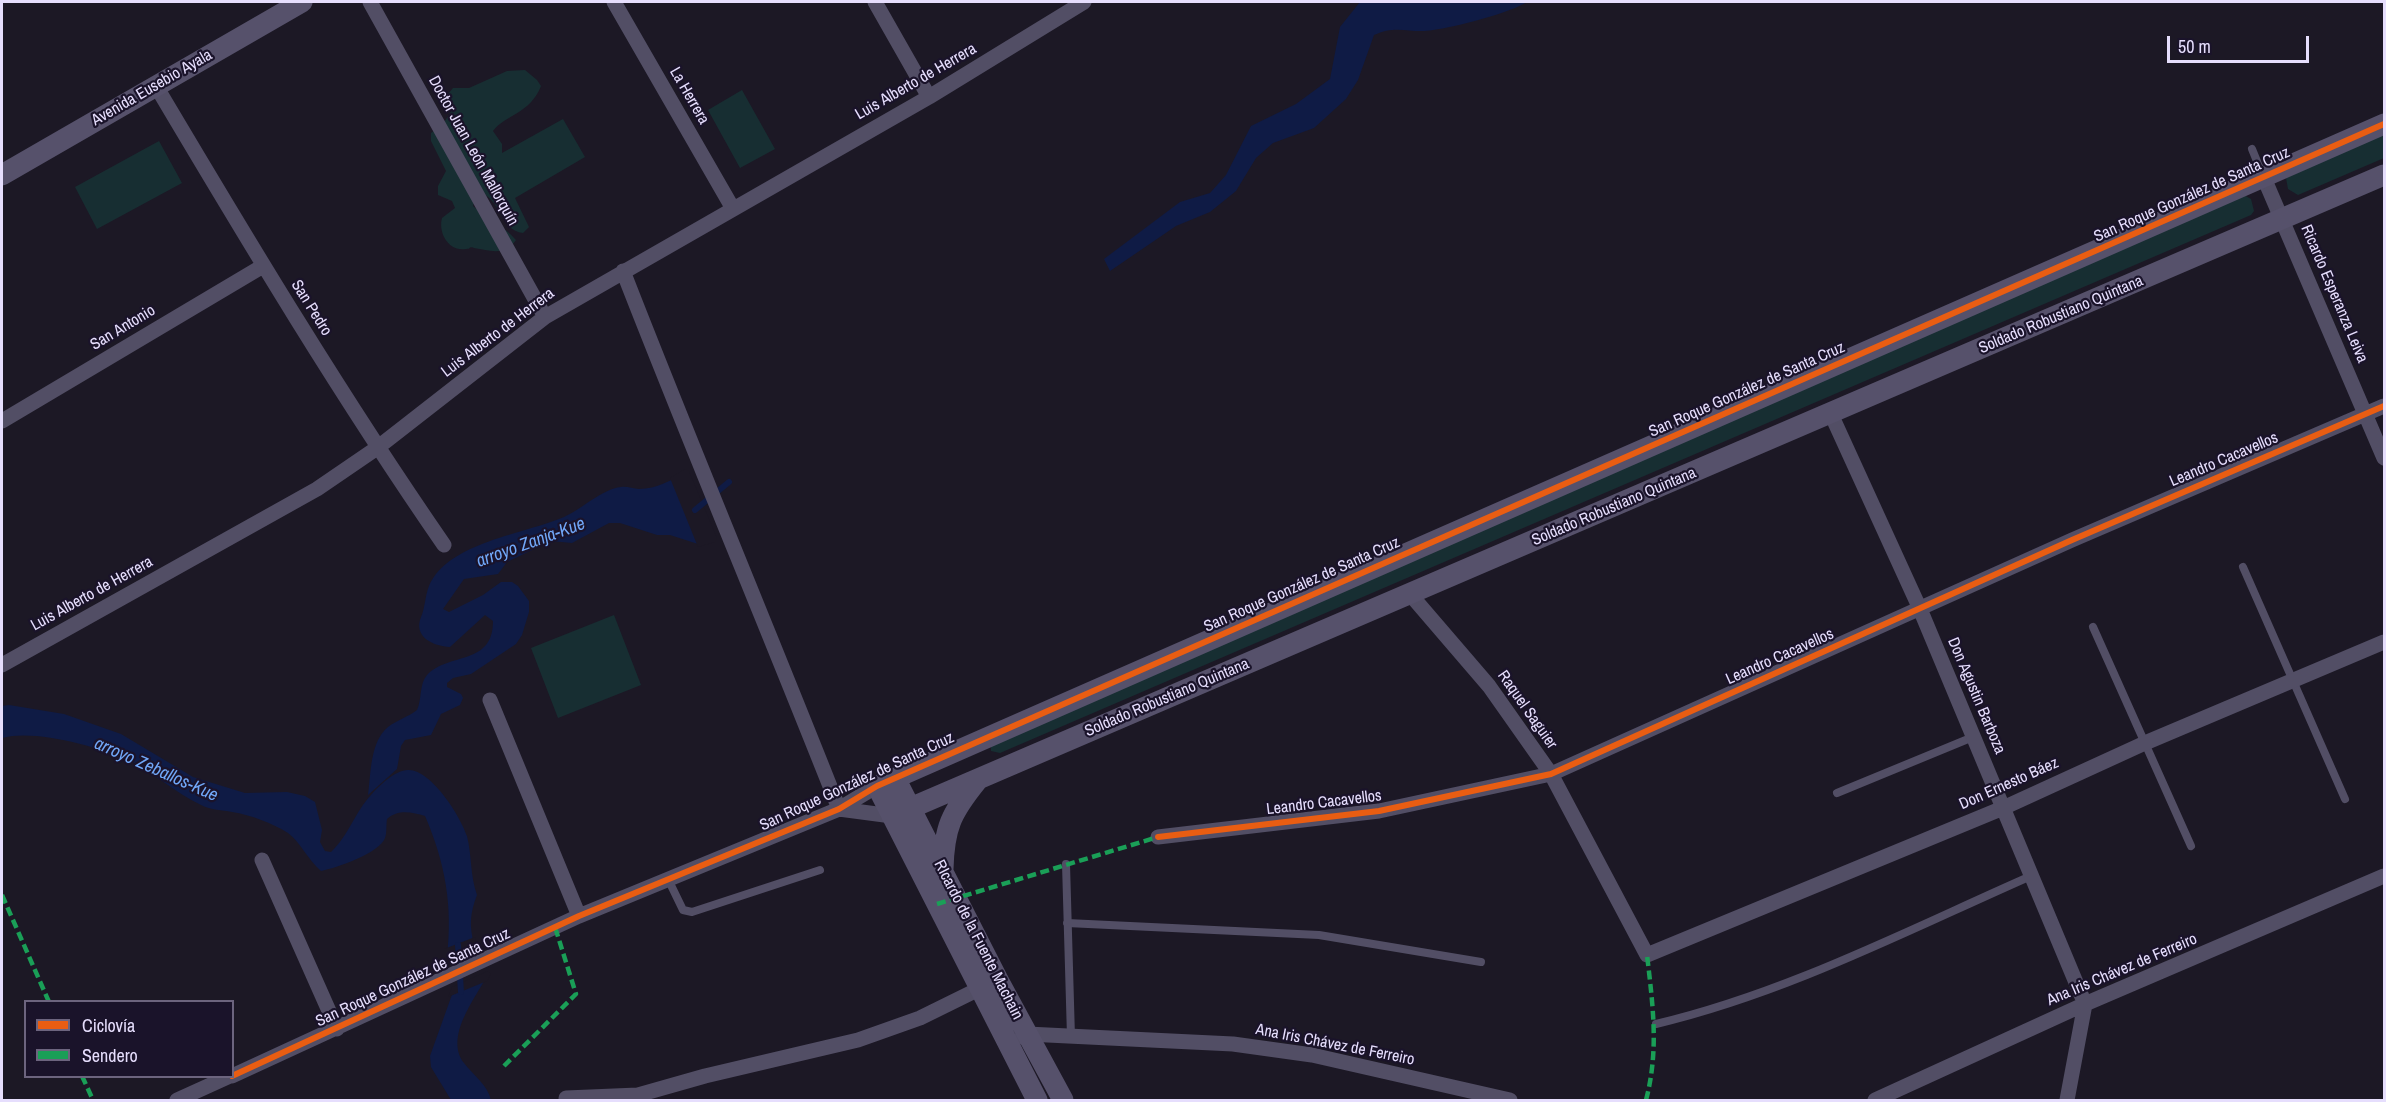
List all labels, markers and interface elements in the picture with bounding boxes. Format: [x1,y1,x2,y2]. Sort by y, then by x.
scale bar [2170,24,2312,62]
text: 50 m [2178,34,2211,59]
street label: Luis Alberto de Herrera [852,40,980,124]
street label: Avenida Eusebio Ayala [88,46,216,130]
street label: La Herrera [665,64,713,128]
street label: Doctor Juan León Mallorquín [424,73,522,229]
street label: San Roque González de Santa Cruz [2091,143,2293,247]
street label: Ricardo Esperanza Leiva [2296,222,2372,366]
street label: Soldado Robustiano Quintana [1976,272,2146,358]
street label: San Pedro [286,277,336,339]
street label: Luis Alberto de Herrera [438,284,558,382]
street label: San Antonio [87,301,159,355]
street label: San Roque González de Santa Cruz [1646,338,1848,442]
street label: Leandro Cacavellos [2167,429,2281,491]
street label: Soldado Robustiano Quintana [1529,464,1699,550]
water label: arroyo Zanja-Kue [474,513,588,573]
street label: San Roque González de Santa Cruz [1201,533,1403,637]
street label: Luis Alberto de Herrera [28,553,156,635]
street label: Leandro Cacavellos [1723,625,1837,689]
street label: Don Agustin Barboza [1943,635,2009,757]
street label: Soldado Robustiano Quintana [1082,655,1252,741]
street label: Raquel Saguier [1493,667,1561,753]
street label: San Roque González de Santa Cruz [757,728,957,836]
water label: arroyo Zeballos-Kue [91,733,221,807]
street label: Don Ernesto Báez [1956,754,2062,814]
street label: Leandro Cacavellos [1265,786,1383,820]
street label: RIcardo de la Fuente Machain [929,857,1027,1023]
street label: San Roque González de Santa Cruz [313,924,513,1032]
street label: Ana Iris Chávez de Ferreiro [2044,930,2200,1010]
legend [24,1000,234,1078]
text: Ciclovía [82,1013,135,1038]
street label: Ana Iris Chávez de Ferreiro [1254,1020,1416,1070]
text: Sendero [82,1043,138,1068]

